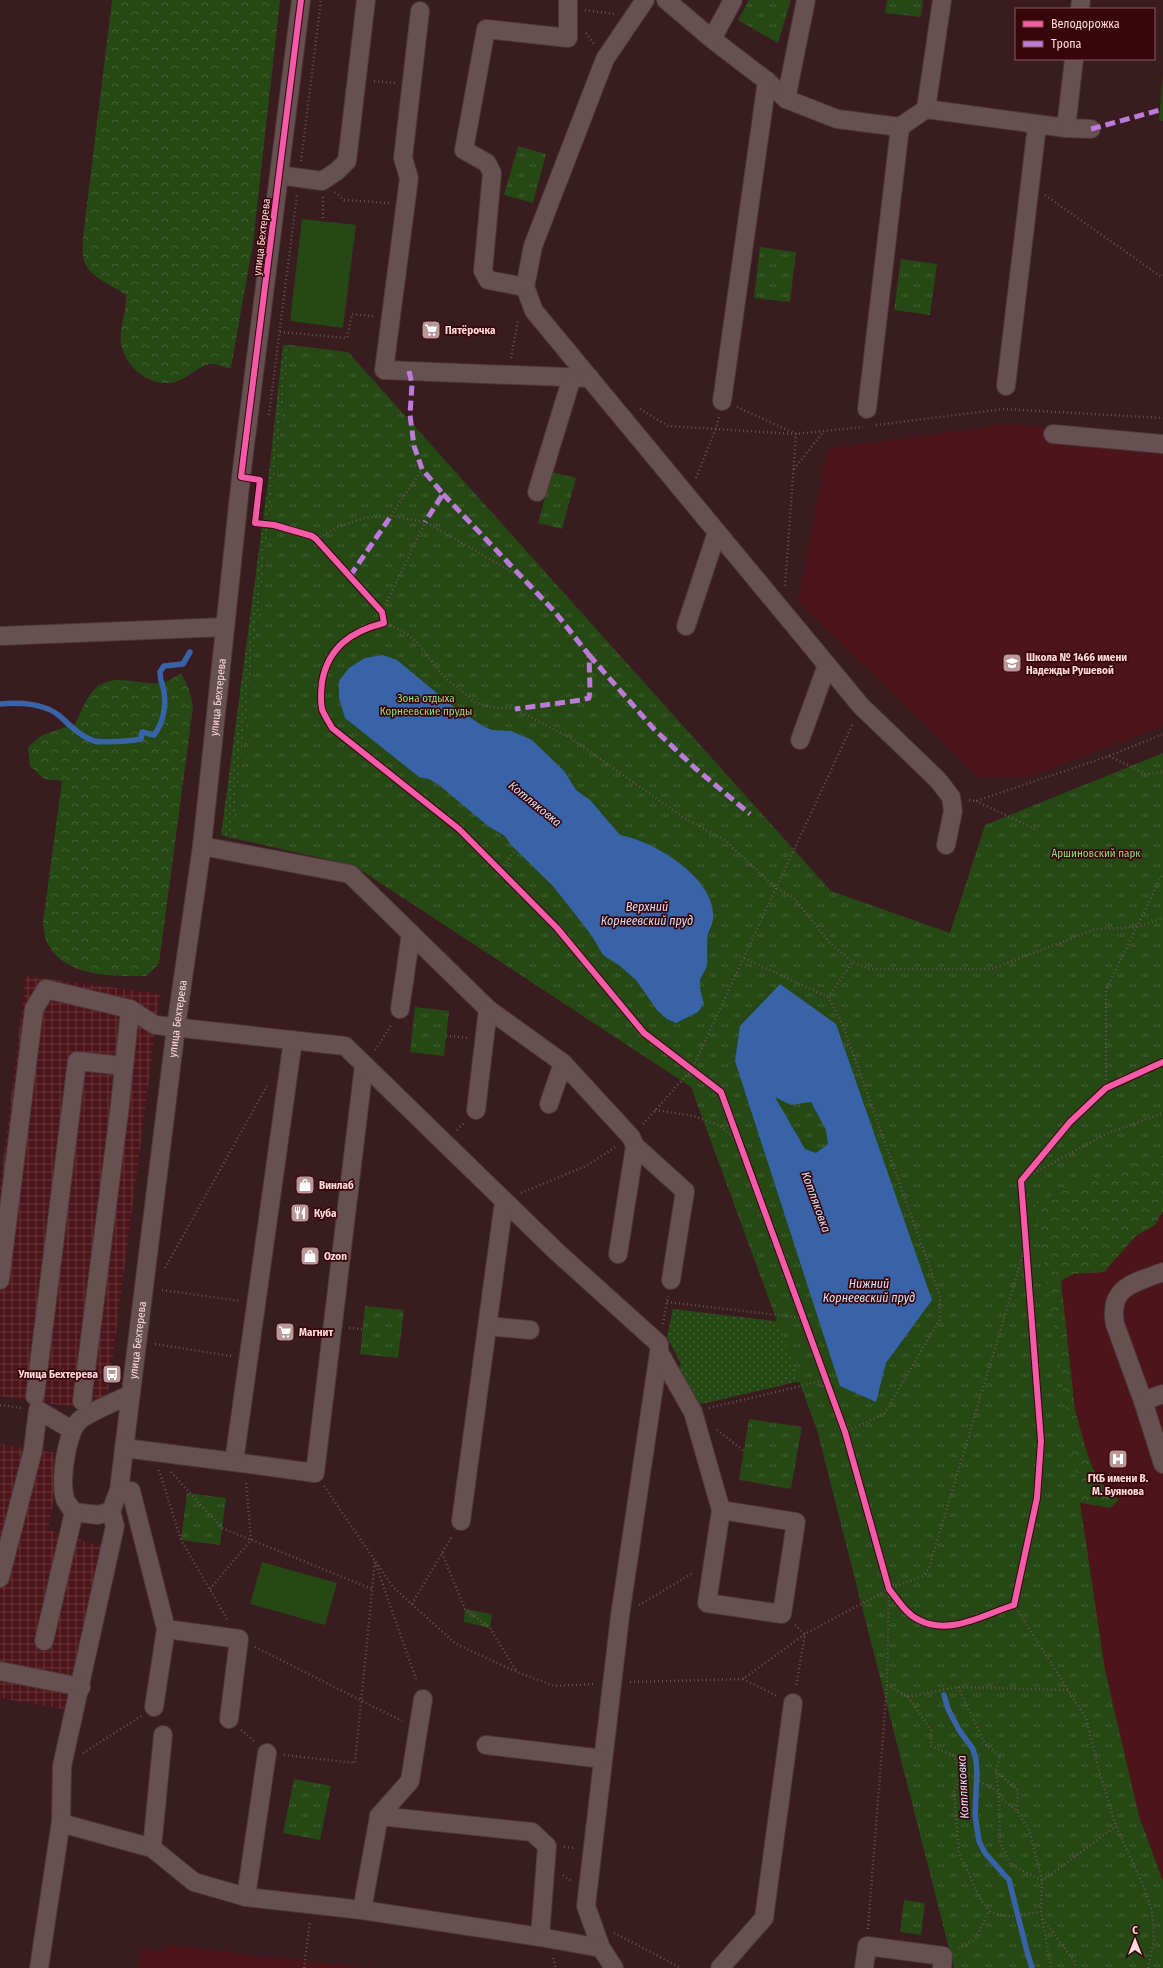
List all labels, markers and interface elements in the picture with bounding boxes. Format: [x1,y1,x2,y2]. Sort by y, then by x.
legend [1015,8,1155,60]
text: Велодорожка [1051,17,1120,31]
text: Тропа [1051,37,1082,51]
street label: улица Бехтерева [251,198,273,276]
supermarket icon: Пятёрочка [420,319,442,341]
place label: Пятёрочка [445,324,496,337]
place label: Школа № 1466 имени Надежды Рушевой [1026,651,1127,677]
school or university icon: Школа № 1466 имени Надежды Рушевой [1001,652,1023,674]
street label: улица Бехтерева [207,658,228,737]
park label: Зона отдыха Корнеевские пруды [380,692,472,718]
water label: Котляковка [506,779,564,829]
park label: Аршиновский парк [1051,847,1141,860]
water label: Верхний Корнеевский пруд [601,900,693,928]
street label: улица Бехтерева [166,979,189,1058]
water label: Котляковка [799,1170,833,1234]
shop icon: Винлаб [294,1174,316,1196]
place label: Винлаб [319,1179,354,1192]
restaurant icon: Куба [289,1202,311,1224]
place label: Куба [314,1207,337,1220]
shop icon: Ozon [299,1245,321,1267]
place label: Ozon [324,1250,347,1263]
water label: Нижний Корнеевский пруд [823,1277,915,1305]
street label: улица Бехтерева [126,1301,149,1380]
supermarket icon: Магнит [274,1321,296,1343]
place label: Магнит [299,1326,333,1339]
bus stop icon: Улица Бехтерева [101,1363,123,1385]
place label: Улица Бехтерева [17,1368,99,1381]
hospital icon: ГКБ имени В. М. Буянова [1107,1448,1129,1470]
place label: ГКБ имени В. М. Буянова [1088,1472,1149,1498]
water label: Котляковка [954,1755,972,1819]
north arrow [1115,1920,1155,1960]
text: С [1132,1924,1138,1937]

